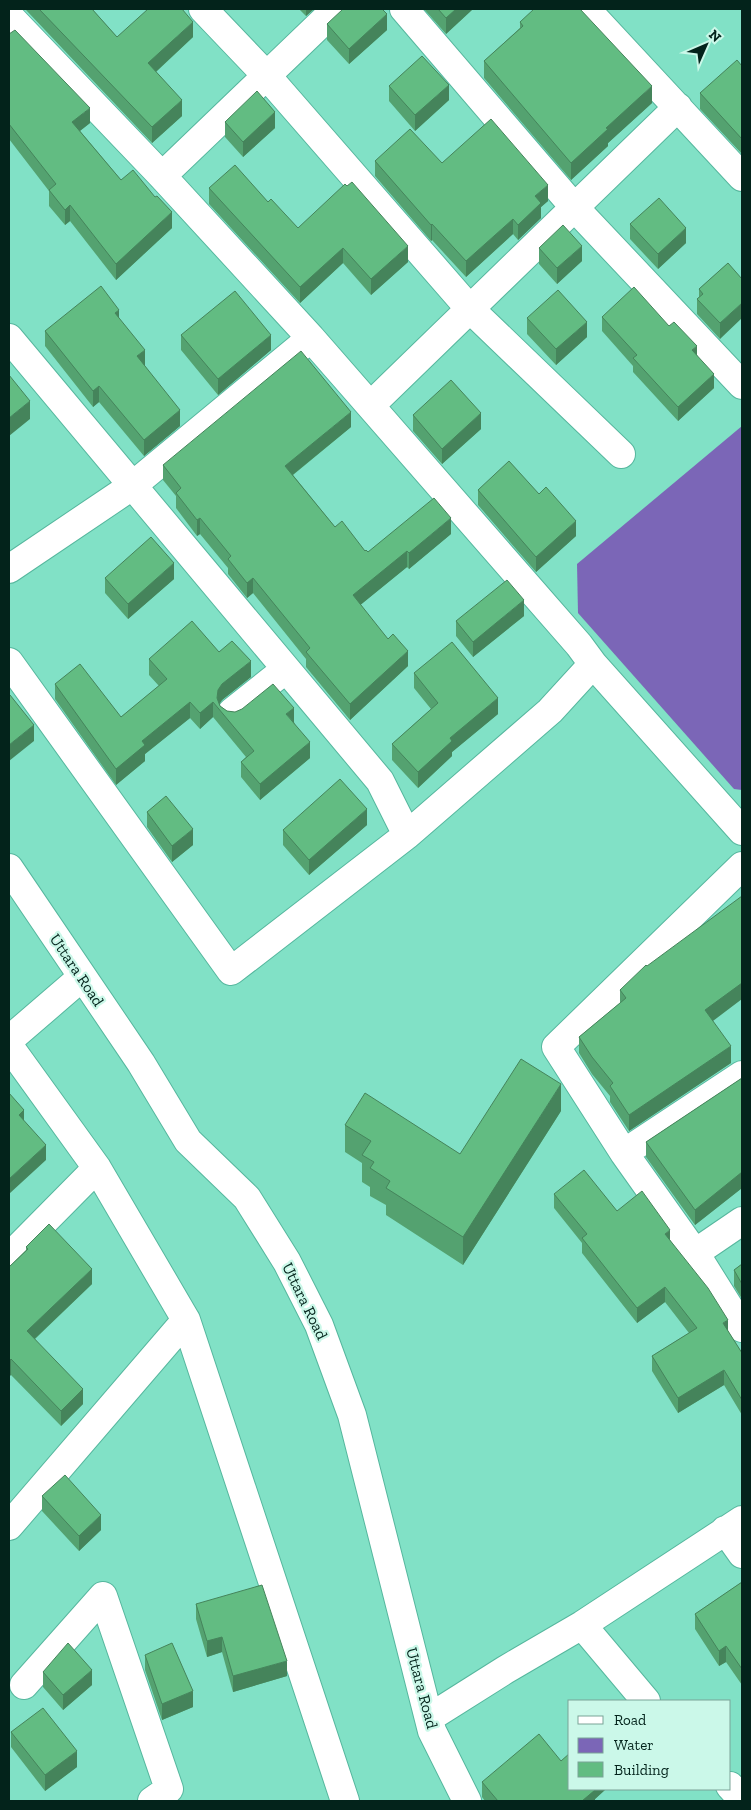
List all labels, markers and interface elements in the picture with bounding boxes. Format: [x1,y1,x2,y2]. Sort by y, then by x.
north arrow [681,20,731,70]
text: N [705,26,725,46]
street label: Uttara Road [46,930,108,1010]
street label: Uttara Road [278,1259,332,1343]
street label: Uttara Road [402,1645,442,1731]
legend [568,1700,731,1790]
text: Road [614,1711,647,1729]
text: Water [614,1736,654,1754]
text: Building [614,1761,669,1779]

